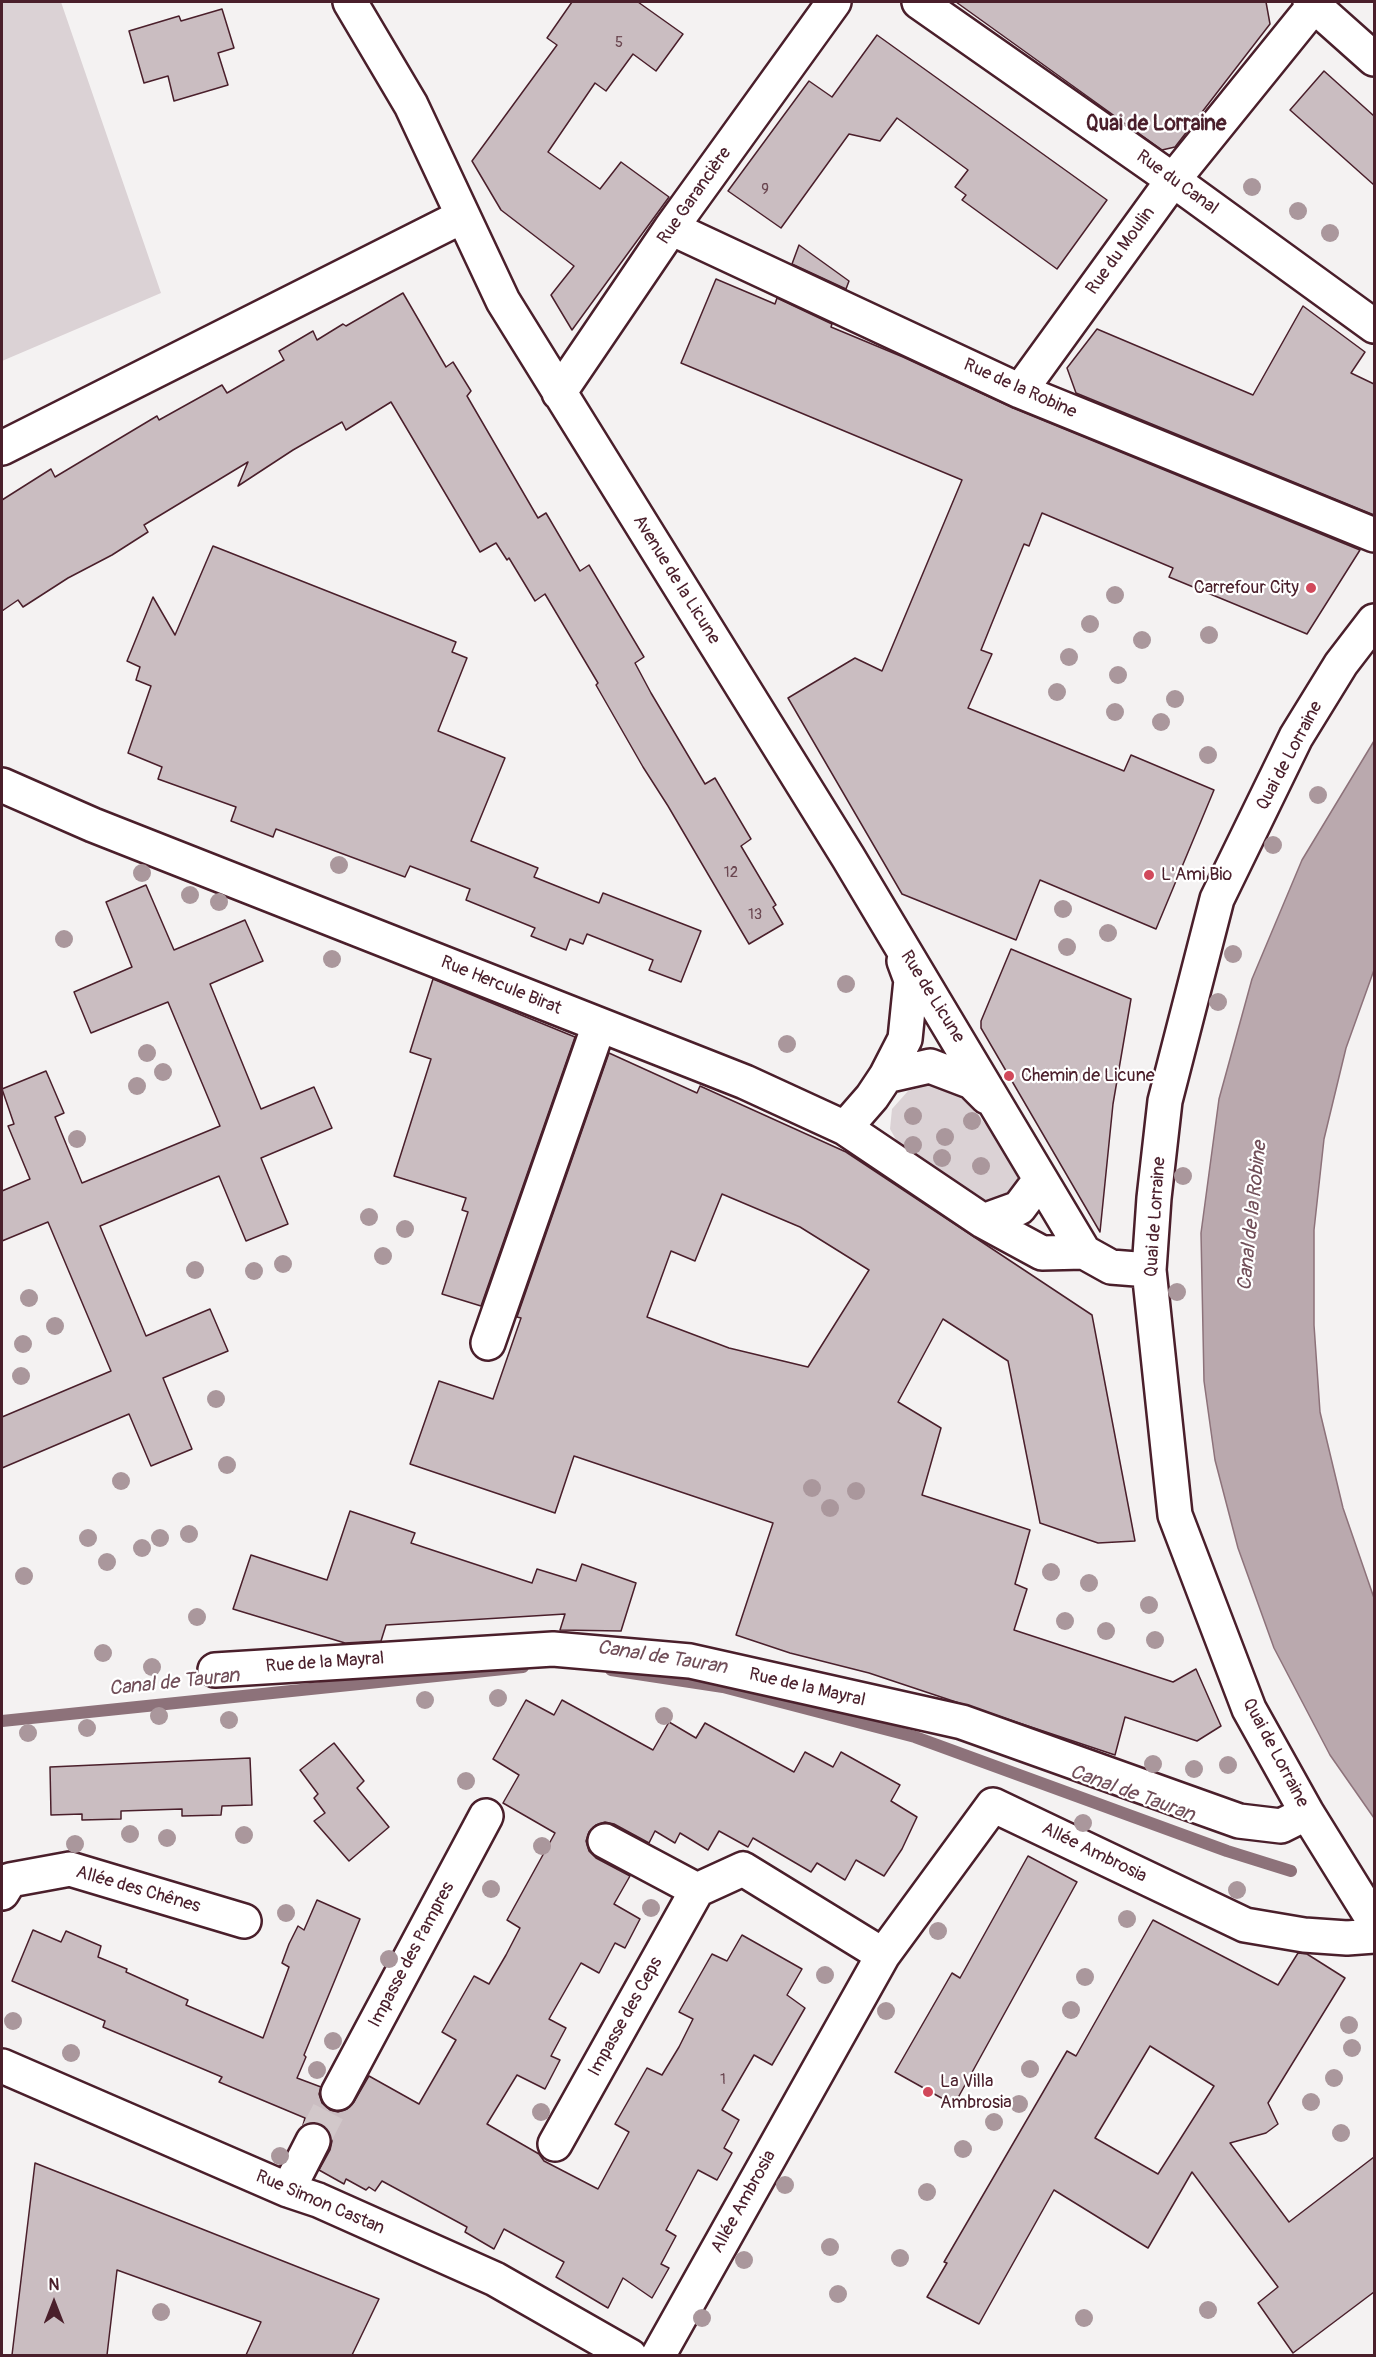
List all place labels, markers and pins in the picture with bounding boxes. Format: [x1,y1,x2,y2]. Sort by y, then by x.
place label: Carrefour City [1194,577,1299,599]
marker: Carrefour City [1304,581,1318,595]
place label: L'Ami Bio [1161,864,1232,886]
marker: L'Ami Bio [1142,868,1156,882]
place label: Chemin de Licune [1021,1065,1155,1087]
marker: Chemin de Licune [1002,1069,1016,1083]
place label: La Villa Ambrosia [940,2071,1011,2114]
marker: La Villa Ambrosia [921,2085,935,2099]

